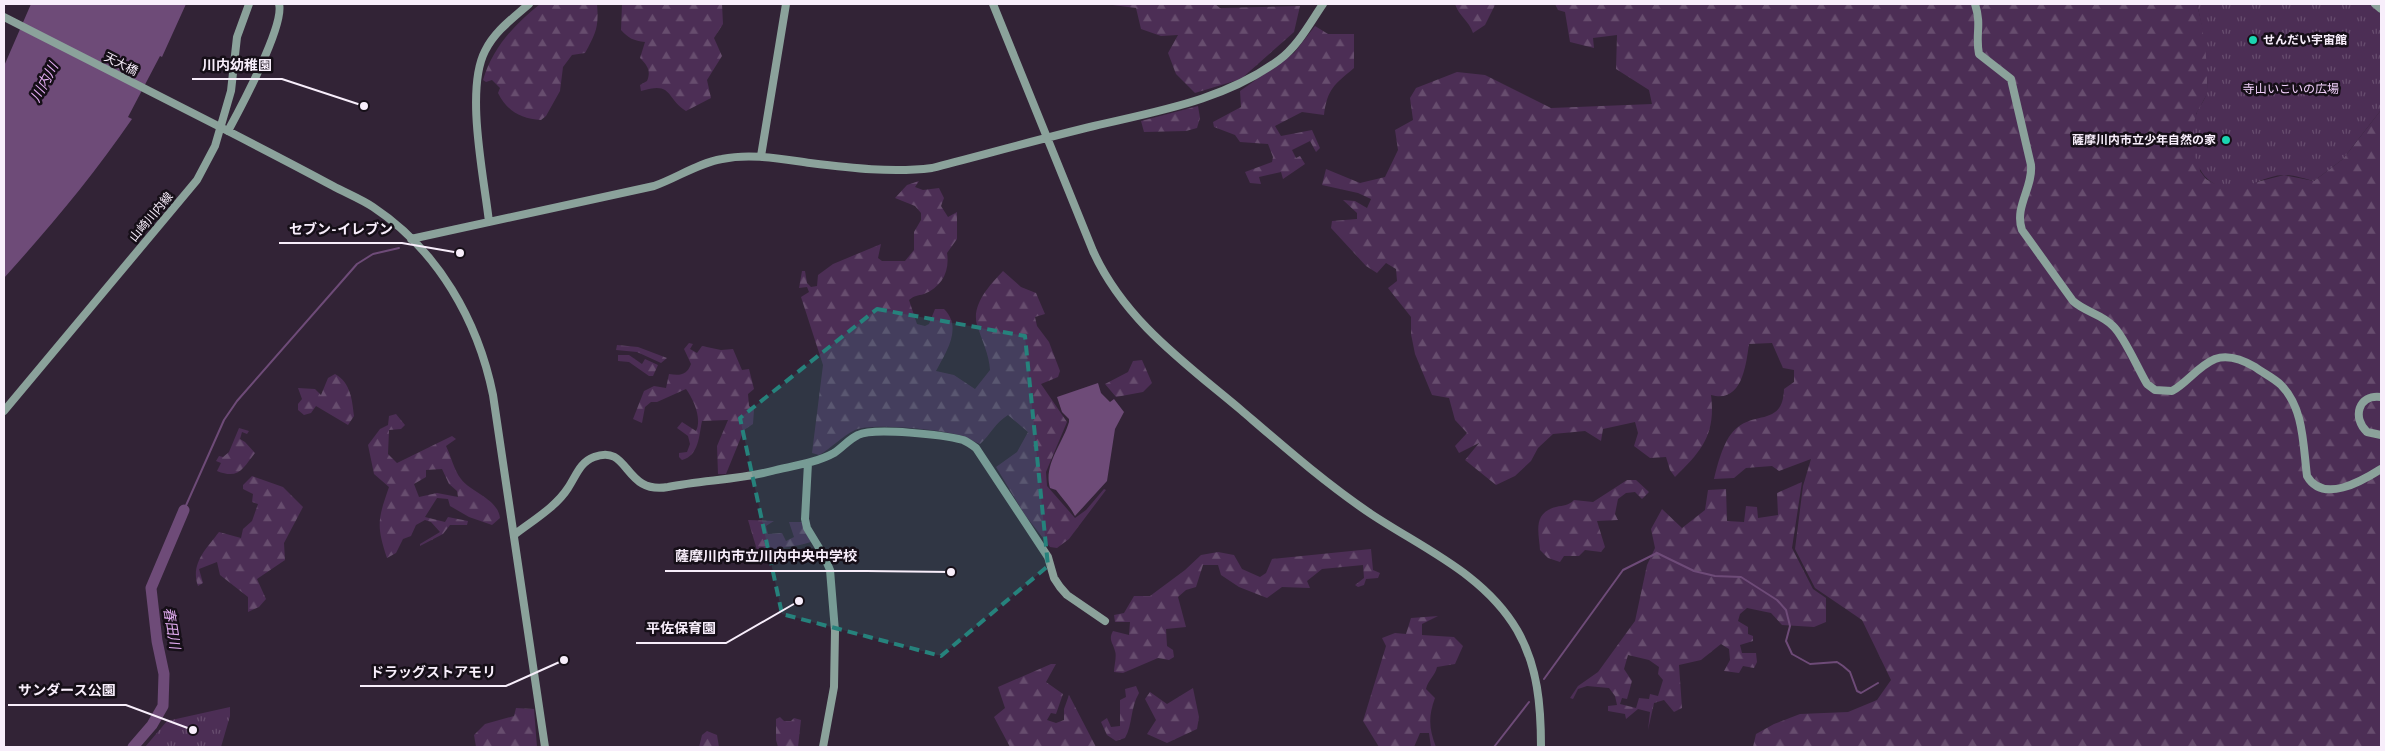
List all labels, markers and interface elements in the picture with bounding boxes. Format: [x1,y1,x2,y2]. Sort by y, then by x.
place label: せんだい宇宙館 [2263,33,2347,49]
marker: せんだい宇宙館 [2247,34,2259,46]
street label: 天大橋 [101,50,140,80]
callout: 川内幼稚園 [192,50,282,79]
text: 川内幼稚園 [202,57,272,75]
water label: 川内川 [28,58,64,105]
park label: 寺山いこいの広場 [2243,82,2339,98]
place label: 薩摩川内市立少年自然の家 [2072,133,2216,149]
marker: 薩摩川内市立少年自然の家 [2220,134,2232,146]
street label: 山崎川内線 [126,190,177,246]
callout: セブン-イレブン [279,214,402,243]
text: セブン-イレブン [289,221,393,239]
callout: 薩摩川内市立川内中央中学校 [665,542,867,571]
text: 薩摩川内市立川内中央中学校 [675,549,857,566]
water label: 春田川 [159,606,183,652]
callout: 平佐保育園 [636,614,726,643]
text: 平佐保育園 [646,621,716,638]
callout: ドラッグストアモリ [360,657,506,686]
text: ドラッグストアモリ [370,664,496,682]
callout: サンダース公園 [8,676,126,705]
text: サンダース公園 [18,682,116,700]

